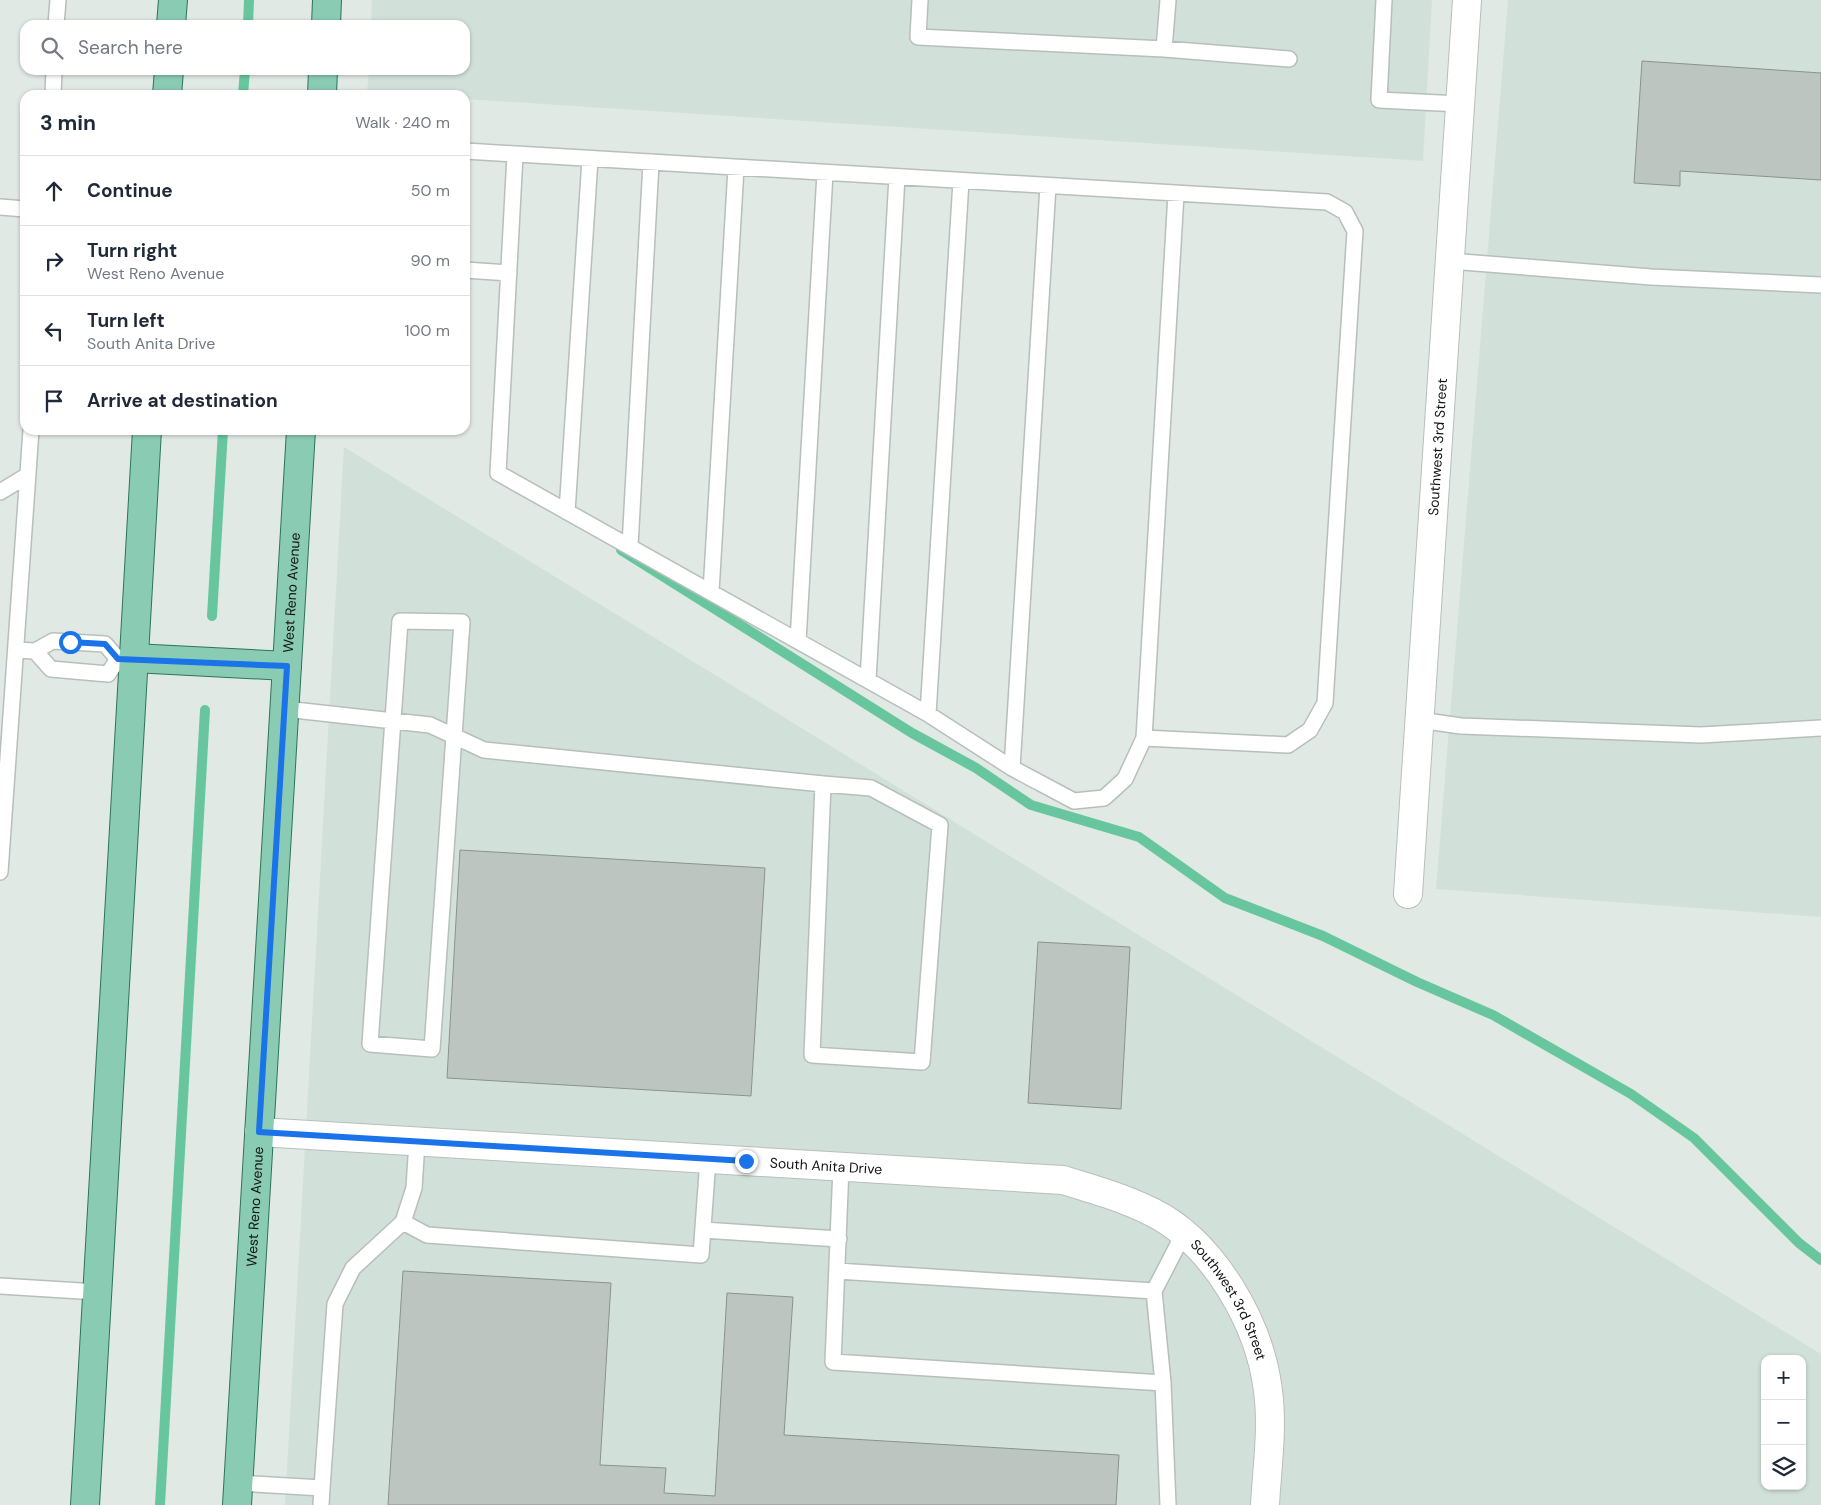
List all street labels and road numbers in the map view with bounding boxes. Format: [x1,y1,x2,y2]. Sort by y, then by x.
street label: Southwest 3rd Street [1424,378,1451,516]
street label: West Reno Avenue [279,532,304,653]
street label: West Reno Avenue [242,1146,267,1267]
street label: South Anita Drive [769,1154,883,1178]
street label: Southwest 3rd Street [1187,1235,1270,1362]

